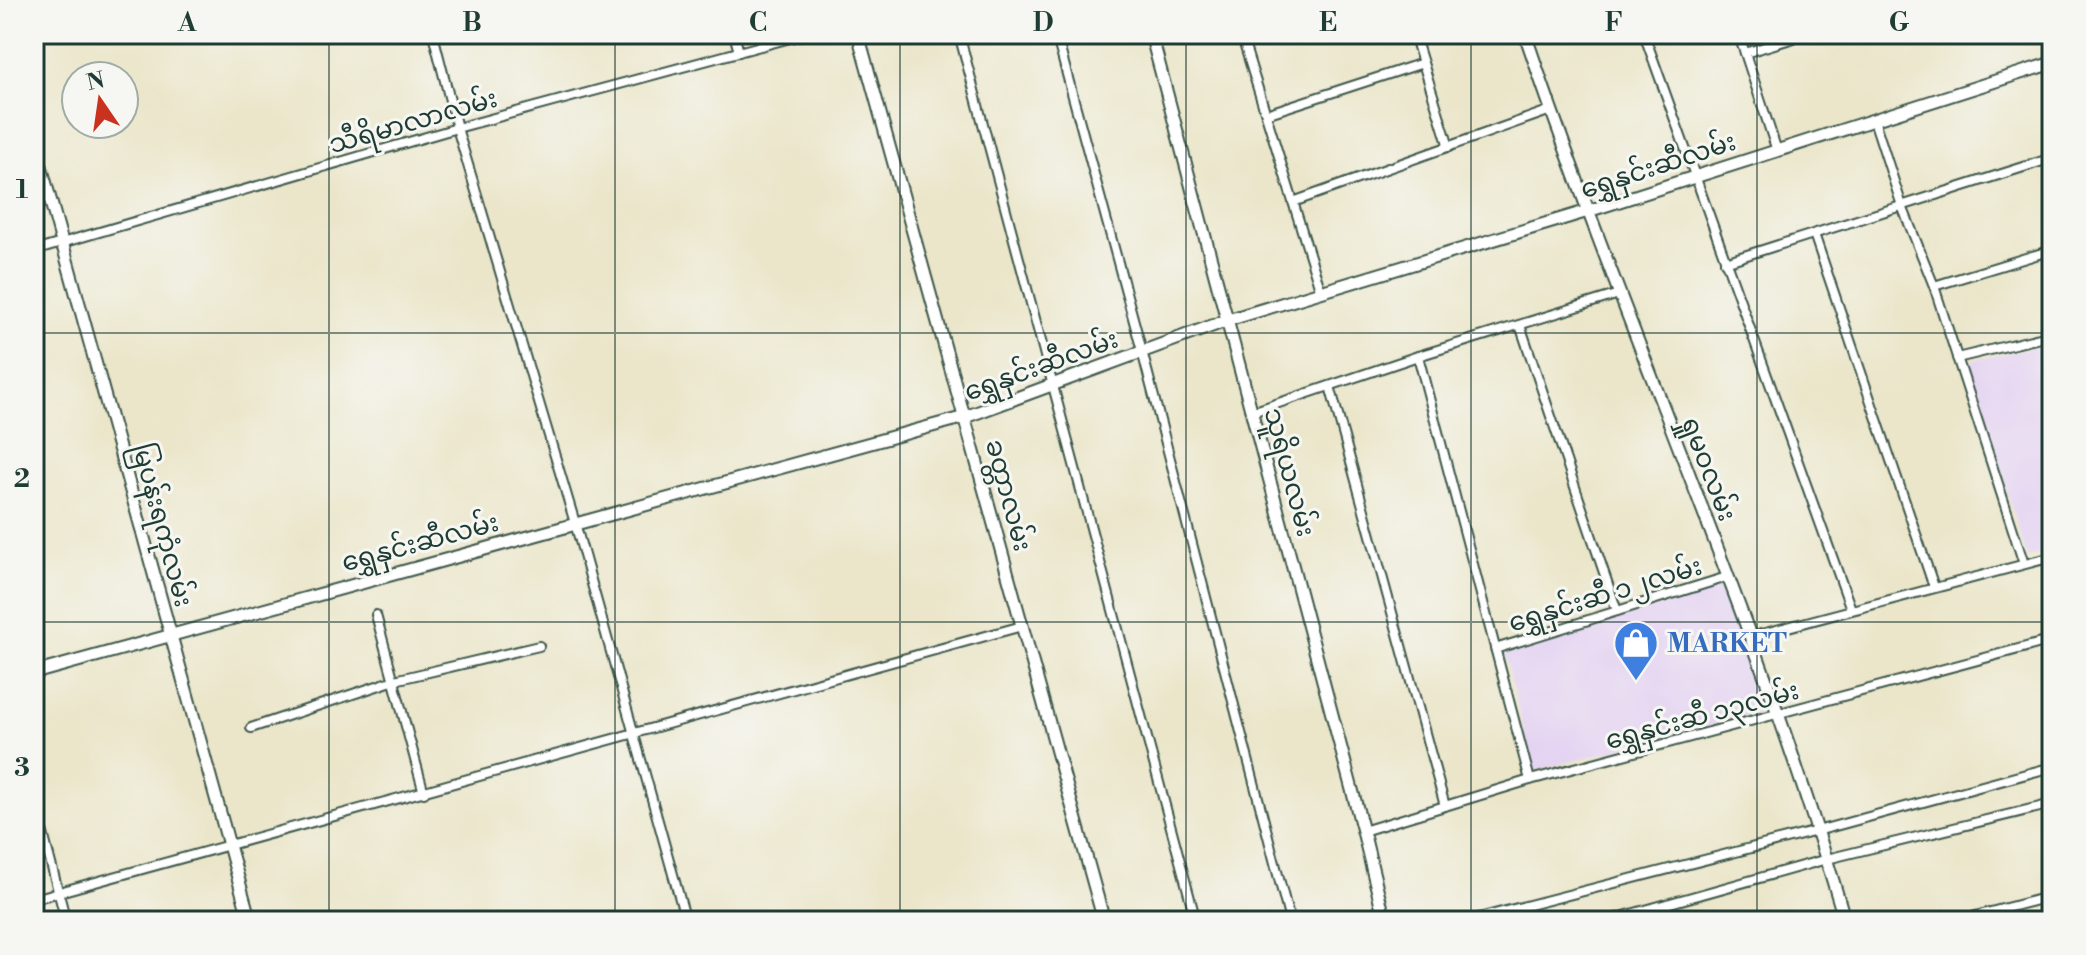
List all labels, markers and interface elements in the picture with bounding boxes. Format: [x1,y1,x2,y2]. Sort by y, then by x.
text: A [177,7,197,39]
text: B [462,7,482,39]
text: C [749,7,767,39]
text: D [1033,7,1053,39]
text: E [1319,7,1337,39]
text: F [1605,7,1623,39]
text: G [1889,7,1910,39]
north arrow [60,60,140,140]
text: N [84,67,108,97]
street label: သီရိမာလာလမ်း [325,81,502,165]
street label: ရွှေနှင်းဆီလမ်း [1576,124,1741,210]
text: 1 [16,174,29,206]
street label: ရွှေနှင်းဆီလမ်း [959,321,1124,412]
street label: သူရိယလမ်း [1253,404,1324,541]
street label: ရှုမဝလမ်း [1670,410,1745,527]
street label: ခတ္တာလမ်း [974,435,1040,556]
street label: မြပန်းရကုံလမ်း [121,440,201,612]
text: 2 [14,463,30,495]
street label: ရွှေနှင်းဆီလမ်း [338,505,503,583]
street label: ရွှေနှင်းဆီ ၁၂လမ်း [1504,548,1707,643]
shop icon: MARKET [1612,619,1660,682]
place label: MARKET [1667,628,1787,660]
street label: ရွှေနှင်းဆီ ၁၃လမ်း [1601,673,1804,761]
text: 3 [14,752,30,784]

